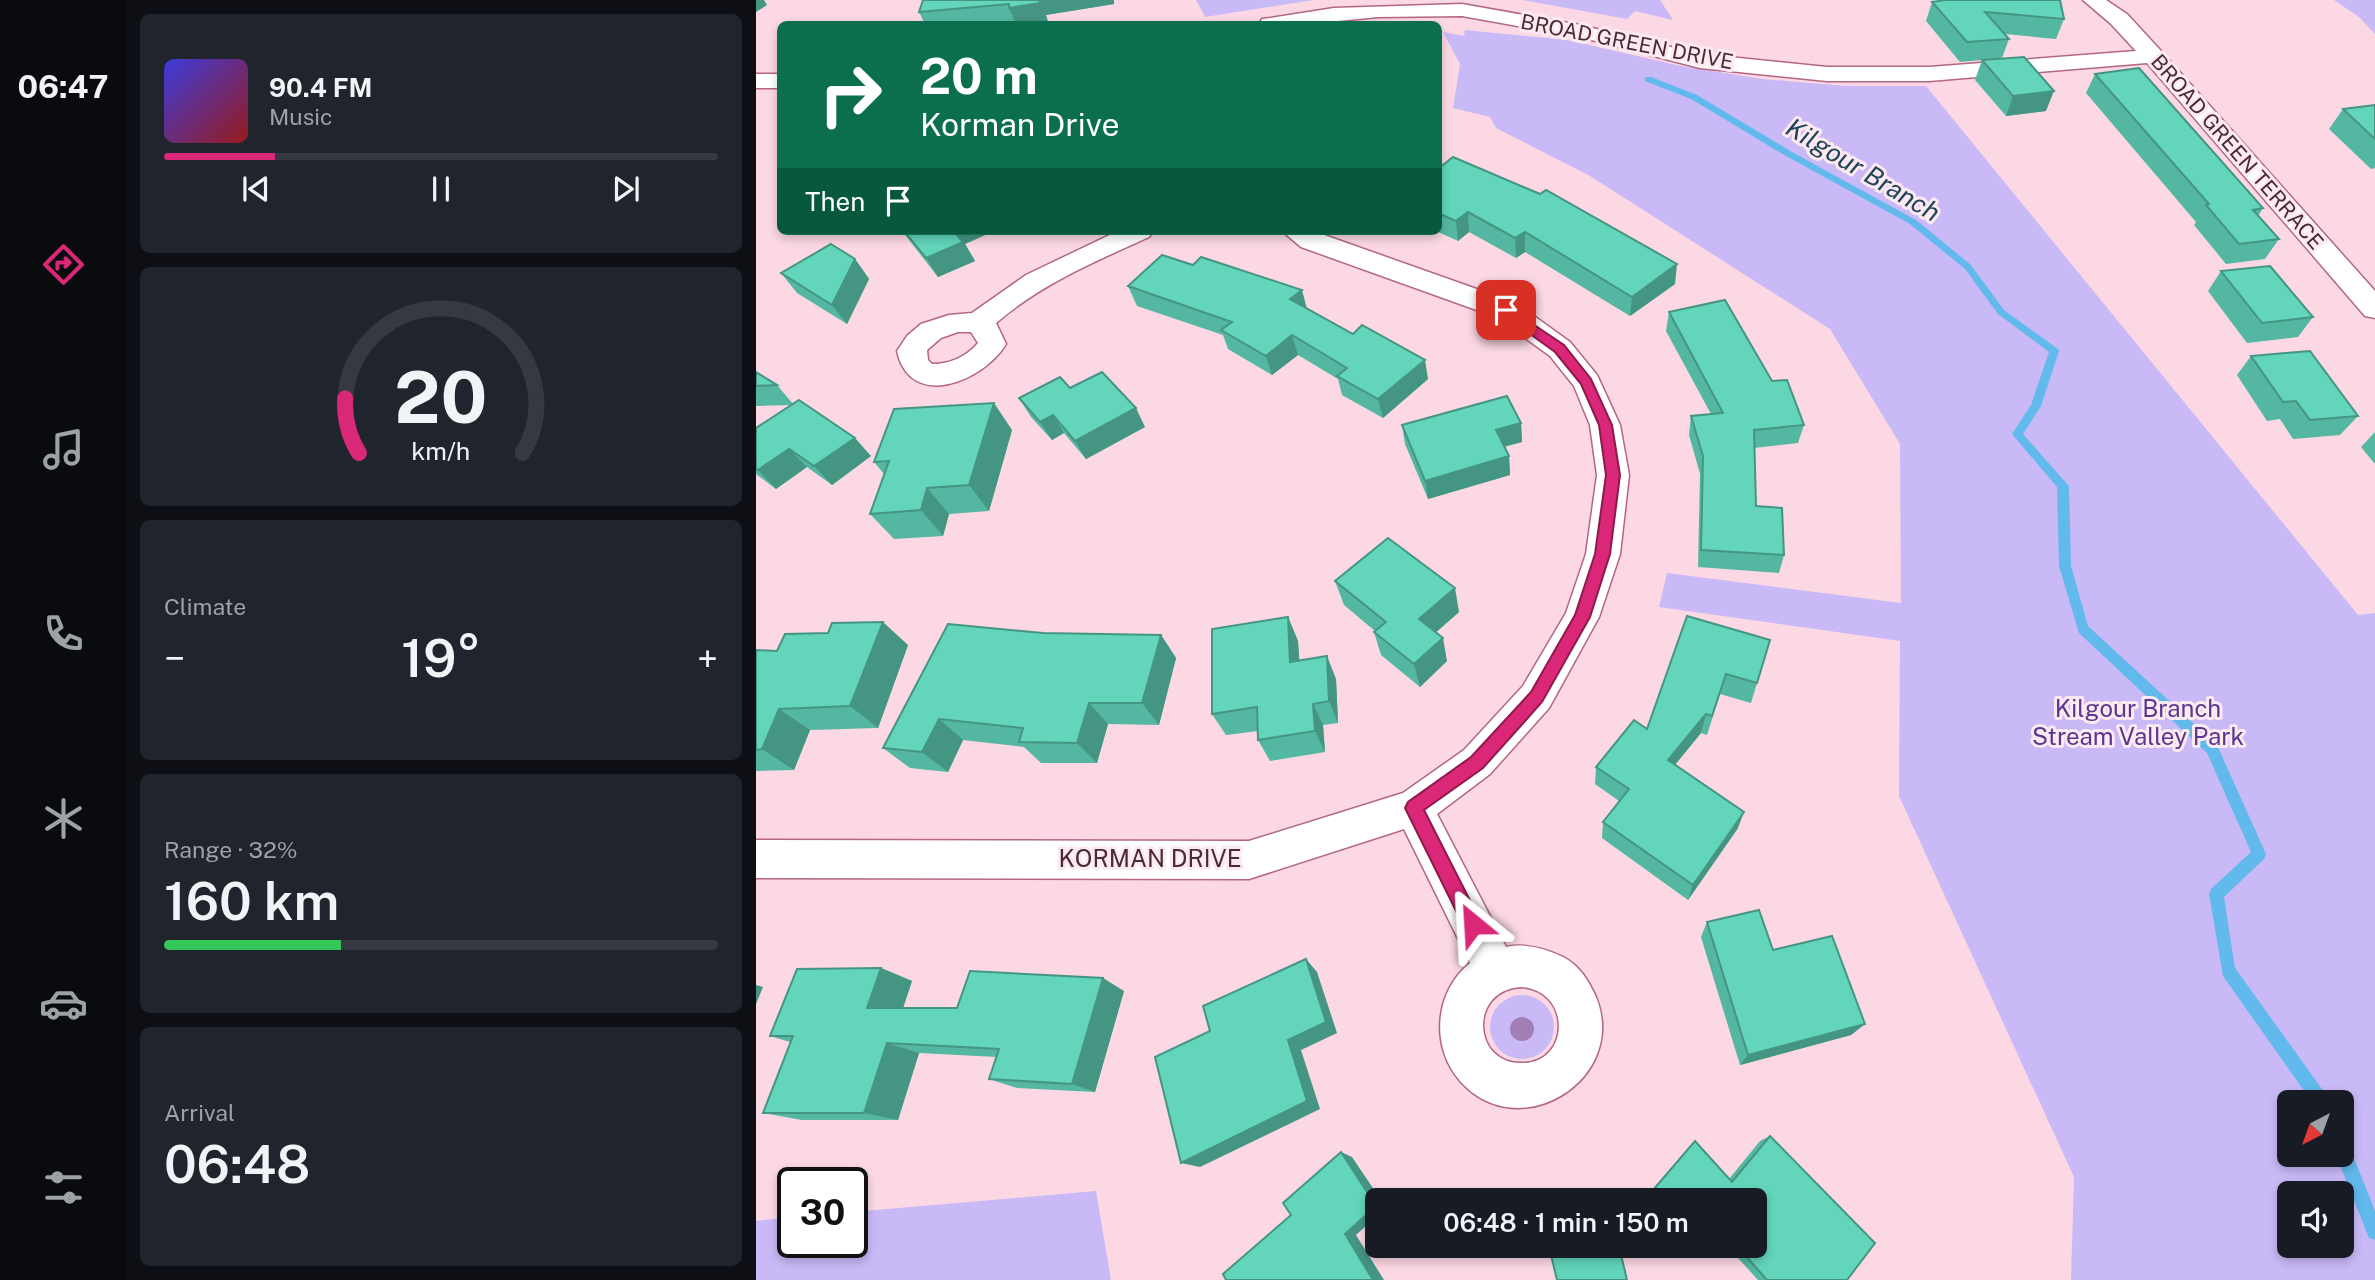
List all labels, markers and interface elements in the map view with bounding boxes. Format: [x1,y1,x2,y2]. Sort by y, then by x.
street label: BROAD GREEN DRIVE [1519,9,1736,74]
text: 20 m [920,47,1038,105]
icon: right [805,49,896,140]
street label: BROAD GREEN TERRACE [2146,49,2329,254]
text: 06:47 [17,68,109,105]
text: 90.4 FM [269,72,372,103]
text: Music [269,103,333,130]
text: Korman Drive [920,106,1120,143]
water label: Kilgour Branch [1781,111,1946,228]
icon: previous [237,170,275,208]
icon: pause [422,170,460,208]
icon: next [607,170,645,208]
icon: arrive [879,182,917,220]
text: Then [805,186,865,217]
icon: directions [39,240,88,289]
pin [1476,280,1536,340]
icon: arrive [1487,291,1525,329]
text: 20 [394,354,488,439]
icon: music [39,425,88,474]
text: km/h [412,436,470,466]
text: Climate [164,593,246,620]
icon: phone [39,609,88,658]
text: 19° [401,628,481,689]
text: − [164,636,185,681]
text: + [697,636,718,681]
park label: Kilgour Branch Stream Valley Park [2032,694,2244,750]
icon: climate [39,794,88,843]
text: Range · 32% [164,836,297,863]
street label: KORMAN DRIVE [1058,844,1242,872]
text: 160 km [164,871,339,932]
position arrow [1436,887,1510,961]
icon: car [39,979,88,1028]
north arrow [2277,1090,2354,1167]
map controls [2277,1090,2354,1258]
text: Arrival [164,1099,235,1126]
text: 06:48 [164,1134,310,1195]
icon: filters [39,1163,88,1212]
speed limit sign: 30 [777,1167,868,1258]
button: sound [2277,1181,2354,1258]
text: 06:48 · 1 min · 150 m [1443,1207,1689,1238]

